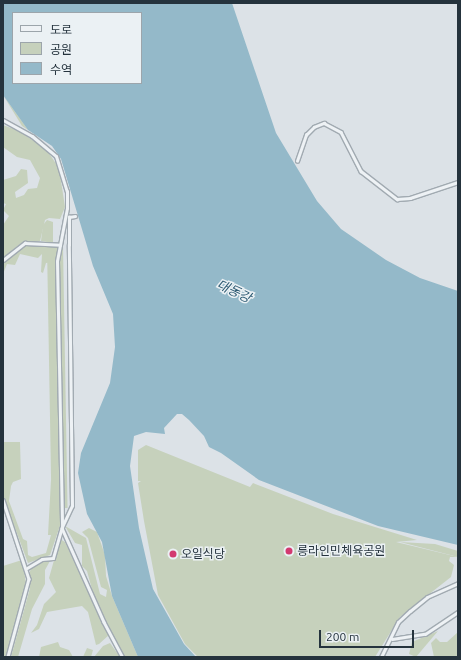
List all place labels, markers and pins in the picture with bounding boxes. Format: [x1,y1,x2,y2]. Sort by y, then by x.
place label: 릉라인민체육공원 [297,544,385,558]
marker: 릉라인민체육공원 [284,546,294,556]
place label: 오일식당 [181,547,225,561]
marker: 오일식당 [168,549,178,559]

